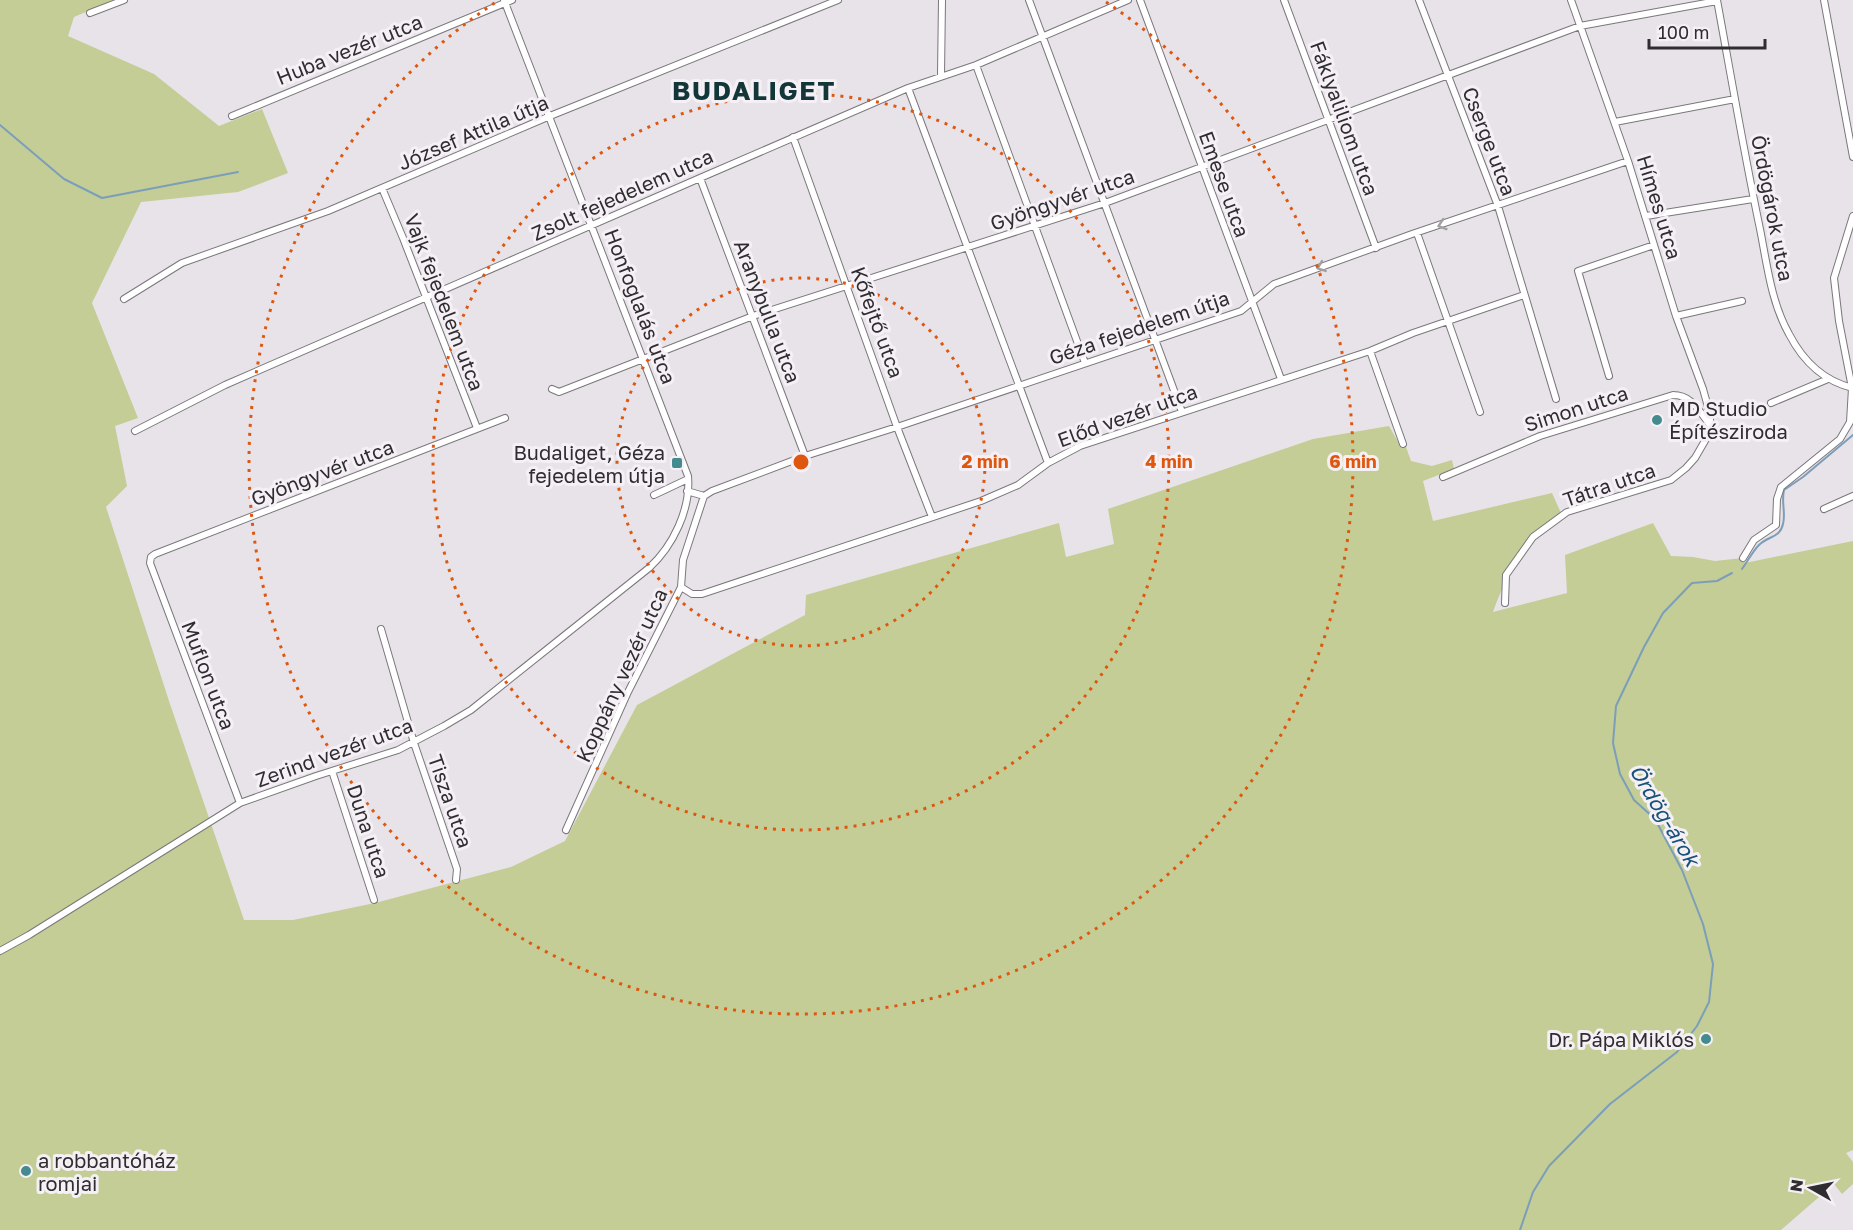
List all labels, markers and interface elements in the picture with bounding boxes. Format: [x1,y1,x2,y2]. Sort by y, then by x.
street label: Huba vezér utca [273,9,425,89]
scale bar [1649,12,1764,50]
text: 100 m [1658,21,1709,43]
street label: Fáklyaliliom utca [1306,38,1384,198]
district label: BUDALIGET [672,75,836,106]
street label: Cserge utca [1458,83,1522,199]
street label: József Attila útja [394,90,552,174]
street label: Emese utca [1195,128,1255,240]
street label: Ördögárok utca [1747,133,1799,283]
street label: Zsolt fejedelem utca [528,143,716,245]
street label: Hímes utca [1633,152,1687,262]
street label: Gyöngyvér utca [987,163,1137,235]
street label: Vajk fejedelem utca [400,210,490,394]
one-way arrow [1437,217,1448,230]
street label: Honfoglalás utca [600,225,682,387]
street label: Aranybulla utca [730,236,806,386]
one-way arrow [1316,260,1327,273]
street label: Kőfejtő utca [847,263,909,381]
street label: Géza fejedelem útja [1046,285,1232,369]
street label: Előd vezér utca [1054,379,1200,451]
street label: Simon utca [1521,380,1631,436]
place label: MD Studio Építésziroda [1669,396,1788,443]
marker: MD Studio Építésziroda [1650,413,1664,427]
street label: Gyöngyvér utca [247,434,397,510]
place label: Budaliget, Géza fejedelem útja [513,440,665,487]
text: 2 min [961,450,1009,472]
text: 4 min [1145,450,1193,472]
text: 6 min [1329,450,1377,472]
centre of rings [791,452,811,472]
marker: Budaliget, Géza fejedelem útja [670,456,684,470]
street label: Tátra utca [1560,457,1658,511]
street label: Koppány vezér utca [570,584,672,766]
street label: Muflon utca [177,617,241,733]
street label: Zerind vezér utca [252,712,416,792]
street label: Tisza utca [424,751,478,851]
water label: Ördög-árok [1624,759,1707,872]
street label: Duna utca [343,781,395,881]
place label: Dr. Pápa Miklós [1548,1027,1694,1051]
marker: Dr. Pápa Miklós [1699,1032,1713,1046]
place label: a robbantóház romjai [38,1148,176,1195]
north arrow [1781,1158,1841,1218]
marker: a robbantóház romjai [19,1164,33,1178]
text: N [1785,1178,1807,1193]

